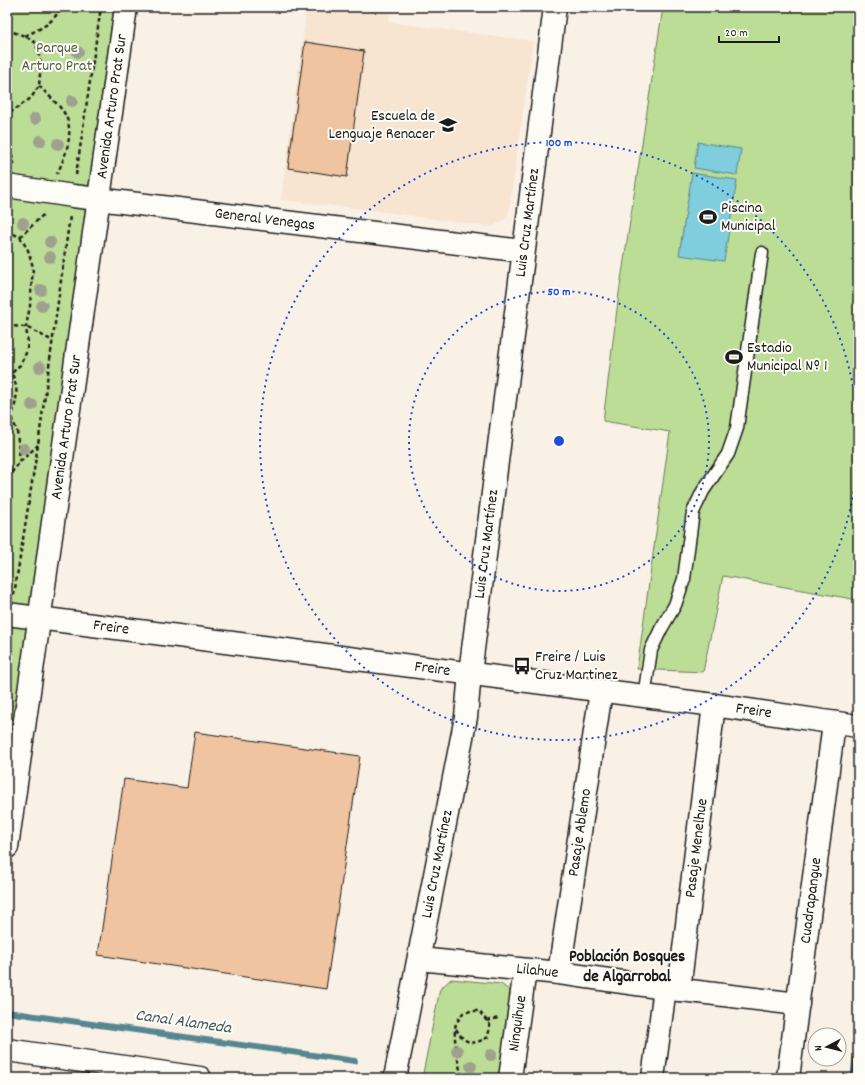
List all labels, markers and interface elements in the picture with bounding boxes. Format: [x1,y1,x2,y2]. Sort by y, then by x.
scale bar [719,18,779,44]
text: 20 m [725,25,748,42]
street label: Avenida Arturo Prat Sur [90,32,134,180]
park label: Parque Arturo Prat [22,37,92,78]
place label: Escuela de Lenguaje Renacer [329,105,435,146]
school or university icon: Escuela de Lenguaje Renacer [438,115,458,135]
text: 100 m [546,135,572,152]
street label: Luis Cruz Martínez [509,167,546,279]
place label: Piscina Municipal [721,197,776,238]
street label: General Venegas [213,202,317,237]
sports icon: Piscina Municipal [698,207,718,227]
text: 50 m [547,284,571,301]
place label: Estadio Municipal Nº 1 [747,337,827,378]
sports icon: Estadio Municipal Nº 1 [724,347,744,367]
street label: Avenida Arturo Prat Sur [45,353,88,501]
centre of rings [552,434,566,448]
street label: Luis Cruz Martínez [468,488,505,600]
street label: Freire [92,614,130,641]
place label: Freire / Luis Cruz Martinez [535,646,618,687]
street label: Freire [413,655,452,682]
bus stop icon: Freire / Luis Cruz Martinez [512,656,532,676]
street label: Freire [734,697,773,725]
street label: Pasaje Ablemo [562,787,598,878]
street label: Pasaje Menelhue [679,797,714,899]
street label: Luis Cruz Martínez [415,808,459,920]
street label: Cuadrapangue [794,856,828,945]
district label: Población Bosques de Algarrobal [569,946,685,990]
street label: Lilahue [515,957,559,984]
street label: Ninquihue [502,994,533,1053]
water label: Canal Alameda [134,1004,233,1042]
north arrow [807,1027,847,1067]
text: N [811,1044,827,1052]

